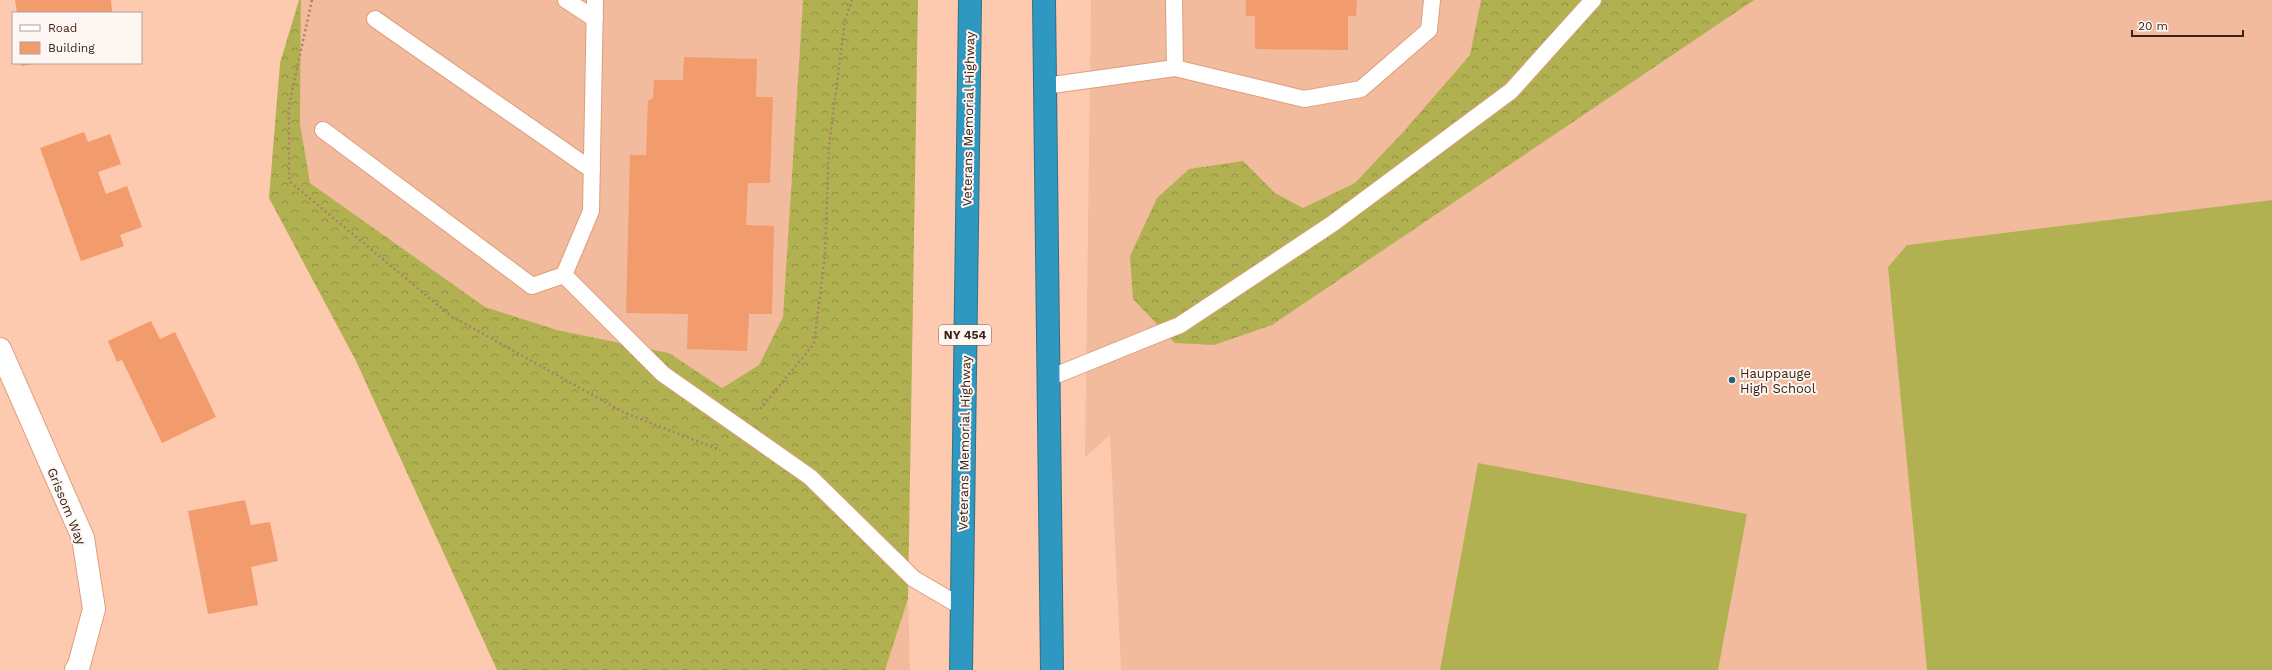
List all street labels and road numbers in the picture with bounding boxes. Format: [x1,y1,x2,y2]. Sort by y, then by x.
street label: Veterans Memorial Highway [959,31,978,207]
road number: NY 454 [939,325,991,345]
street label: Veterans Memorial Highway [955,355,974,531]
street label: Grissom Way [44,465,89,547]

